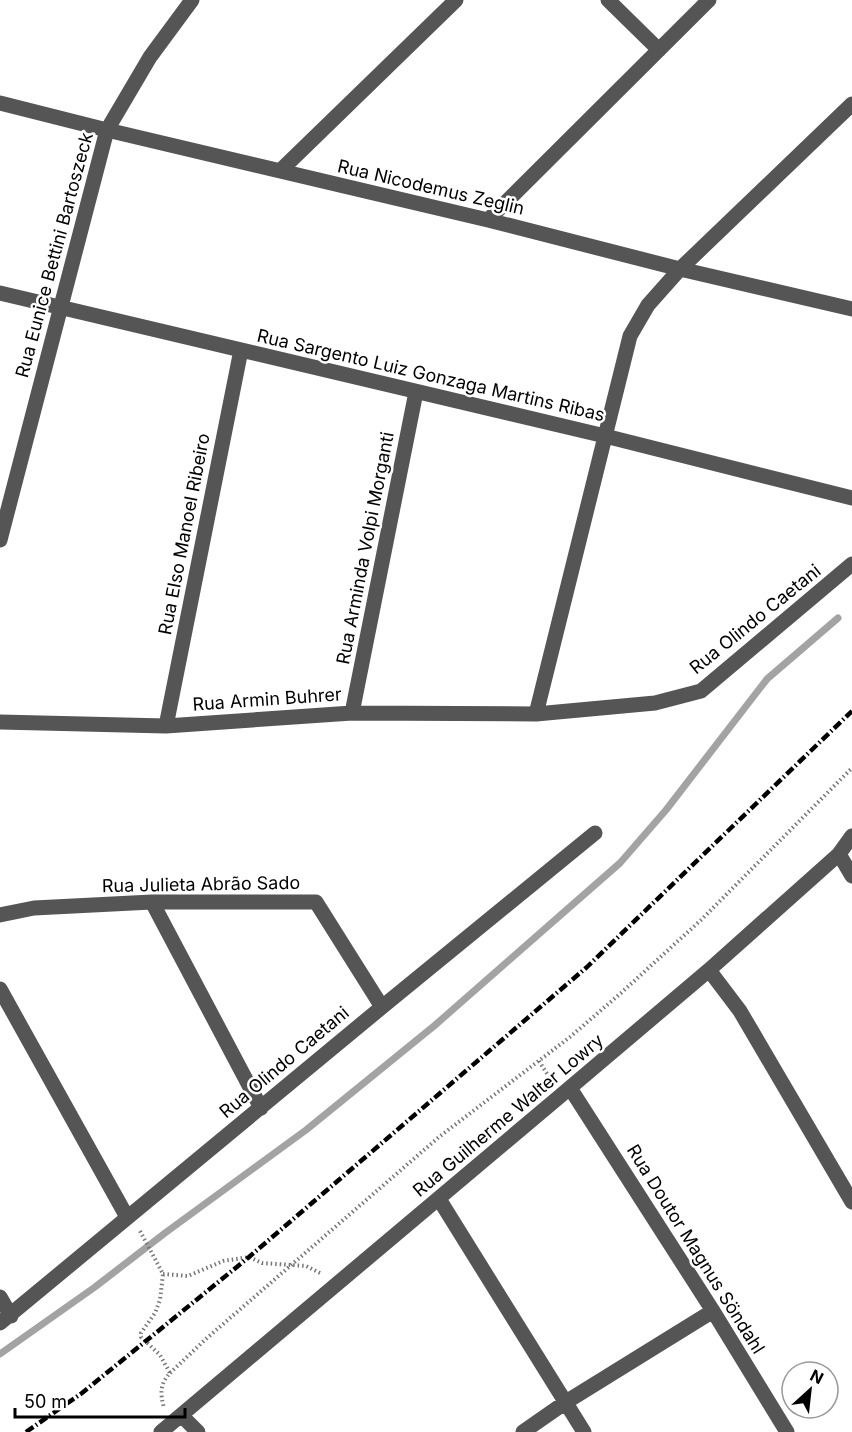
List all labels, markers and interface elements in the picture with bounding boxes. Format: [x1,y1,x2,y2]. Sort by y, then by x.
street label: Rua Eunice Bettini Bartoszeck [11,130,97,380]
street label: Rua Nicodemus Zeglin [336,155,526,219]
street label: Rua Sargento Luiz Gonzaga Martins Ribas [255,325,607,425]
street label: Rua Arminda Volpi Morganti [332,430,398,666]
street label: Rua Elso Manoel Ribeiro [154,432,214,636]
street label: Rua Olindo Caetani [685,560,825,678]
street label: Rua Armin Buhrer [192,683,343,715]
street label: Rua Julieta Abrão Sado [102,872,300,896]
street label: Rua Olindo Caetani [215,1002,353,1122]
street label: Rua Guilherme Walter Lowry [409,1029,607,1201]
street label: Rua Doutor Magnus Söndahl [623,1141,769,1357]
north arrow [780,1360,840,1420]
text: N [807,1365,827,1388]
scale bar [15,1381,184,1419]
text: 50 m [24,1391,67,1412]

